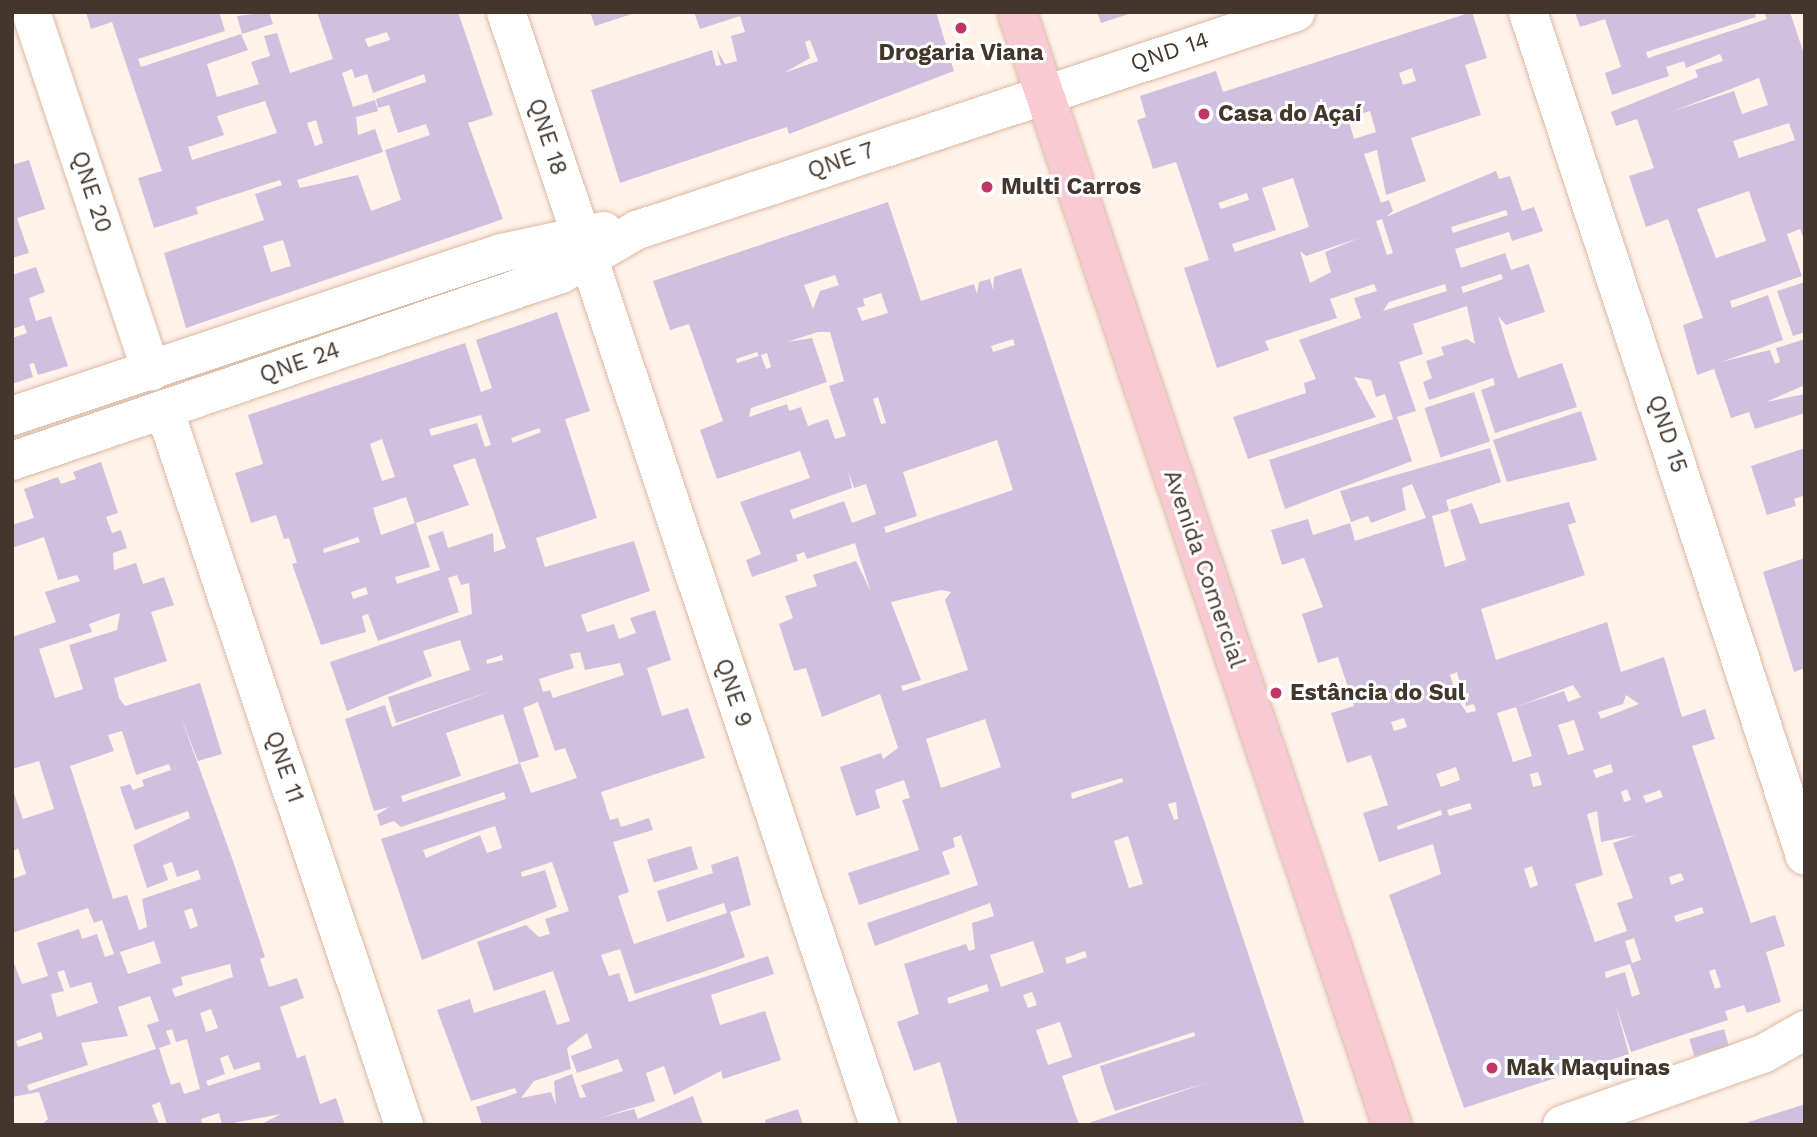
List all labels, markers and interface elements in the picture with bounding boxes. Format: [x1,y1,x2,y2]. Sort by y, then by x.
marker: Drogaria Viana [953,20,969,36]
street label: QND 14 [1127,26,1213,78]
place label: Drogaria Viana [878,39,1044,67]
street label: QNE 18 [522,95,572,179]
place label: Casa do Açaí [1218,100,1362,128]
marker: Casa do Açaí [1196,106,1212,122]
street label: QNE 7 [804,137,878,185]
street label: QNE 20 [65,148,117,236]
place label: Multi Carros [1001,173,1141,201]
marker: Multi Carros [979,179,995,195]
street label: QNE 24 [256,336,344,390]
street label: QND 15 [1641,391,1693,477]
street label: Avenida Comercial [1157,466,1251,672]
street label: QNE 9 [708,655,758,731]
place label: Estância do Sul [1290,679,1466,707]
marker: Estância do Sul [1268,685,1284,701]
street label: QNE 11 [259,727,309,807]
place label: Mak Maquinas [1506,1054,1670,1082]
marker: Mak Maquinas [1484,1060,1500,1076]

